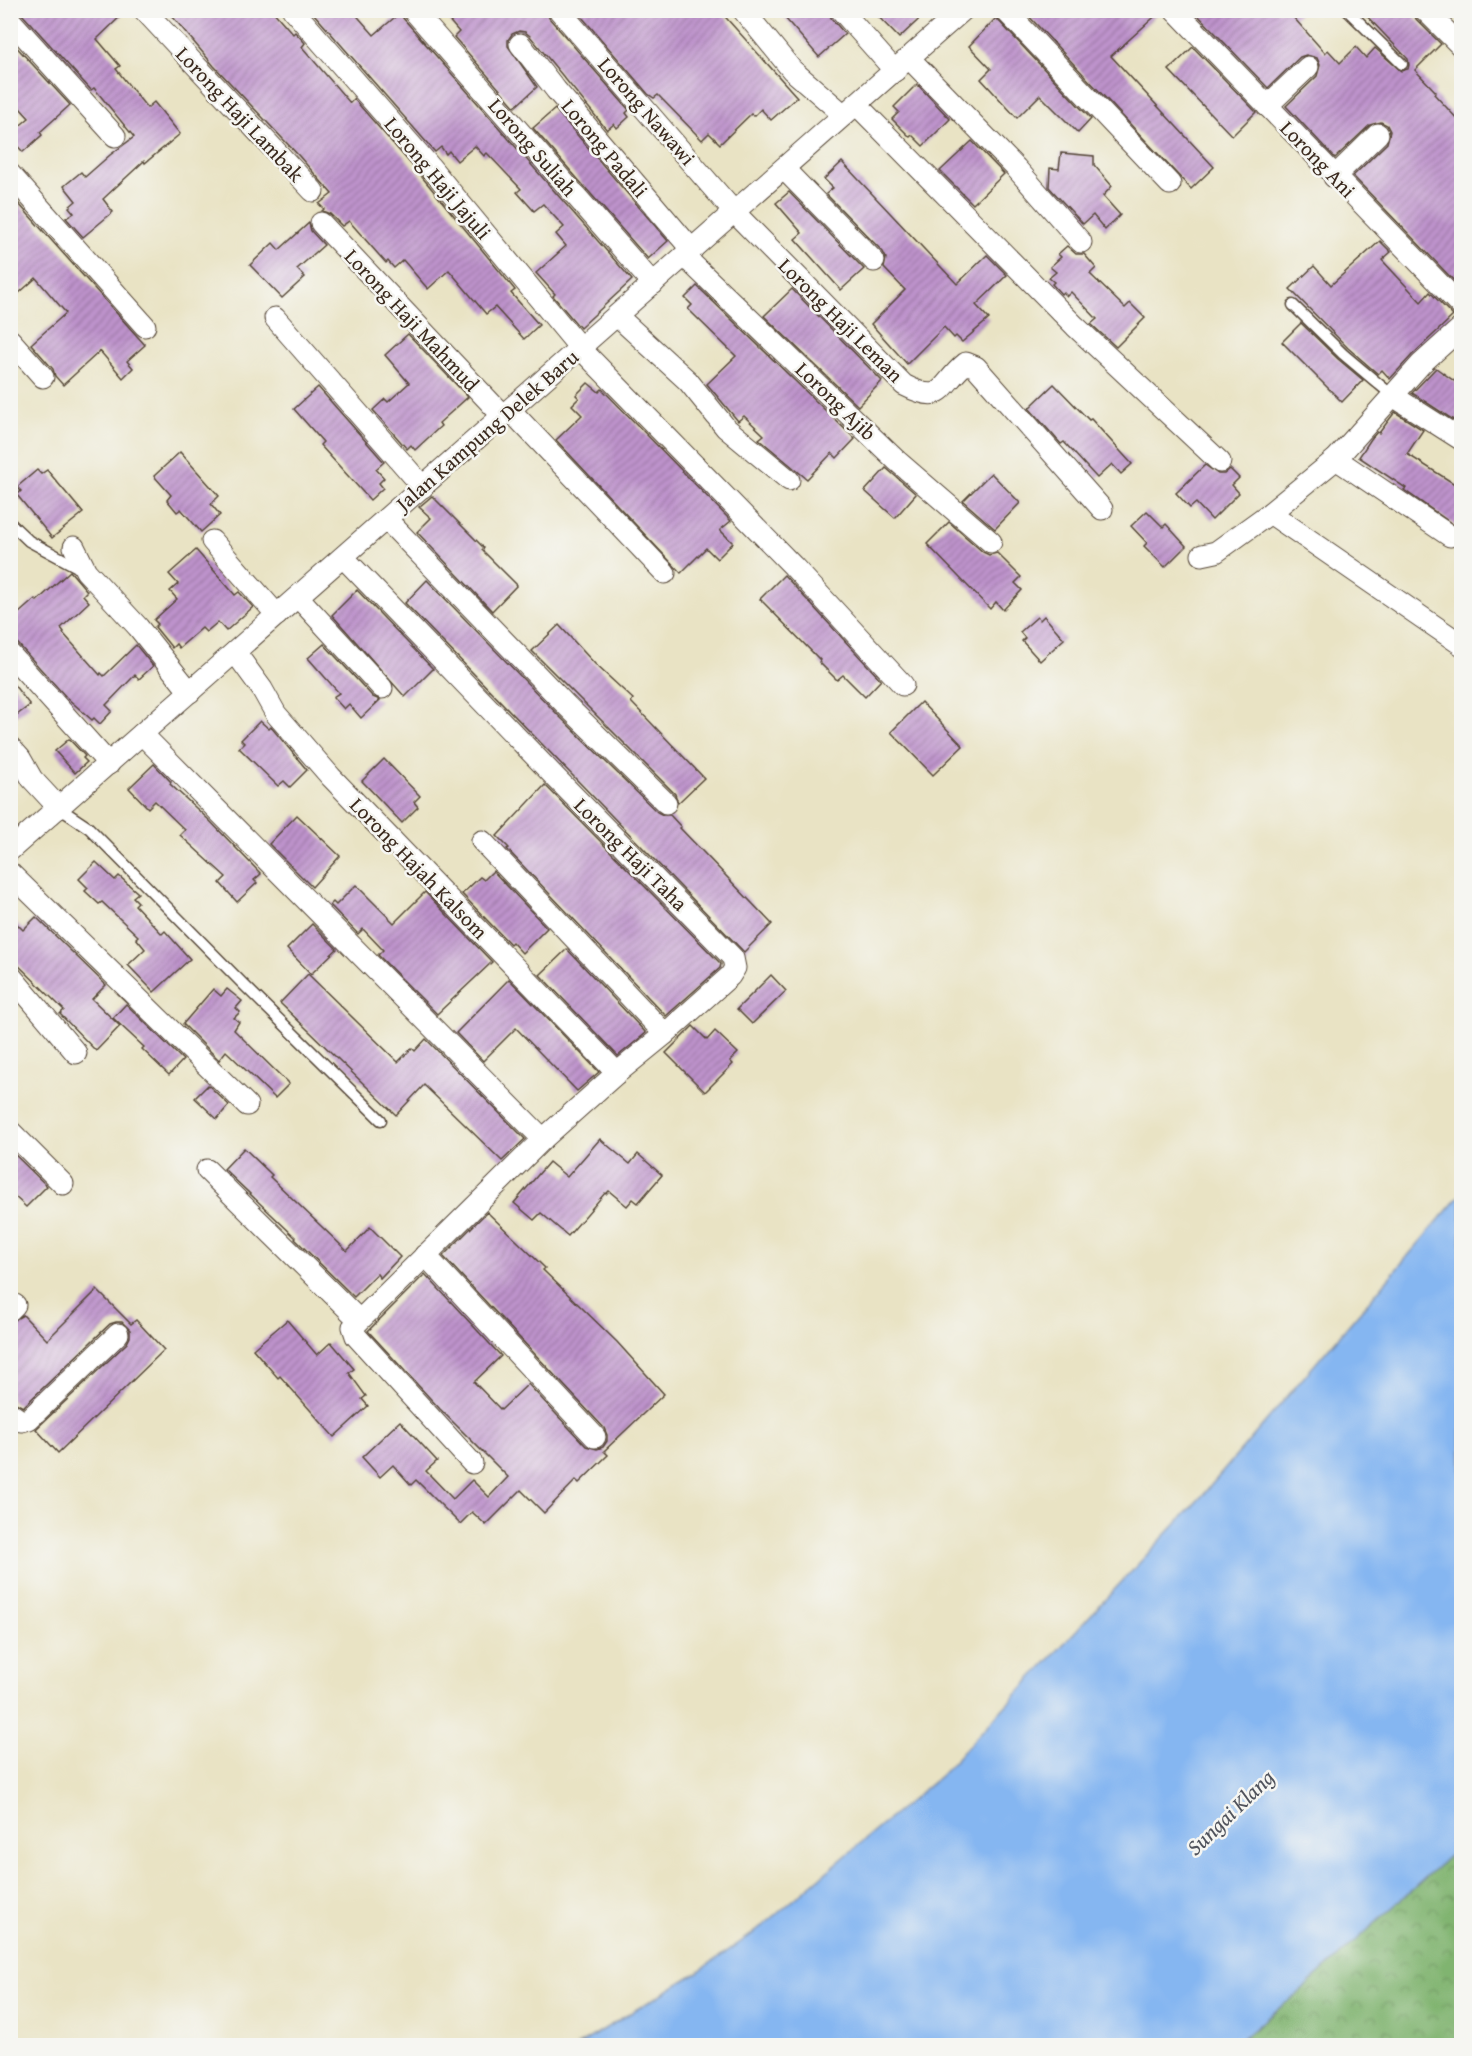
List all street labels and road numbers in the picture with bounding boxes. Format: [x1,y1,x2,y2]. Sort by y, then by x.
street label: Lorong Haji Lambak [169,39,311,189]
street label: Lorong Nawawi [591,50,703,172]
street label: Lorong Suliah [481,91,585,203]
street label: Lorong Padali [554,92,656,204]
street label: Lorong Haji Jajuli [377,110,499,246]
street label: Lorong Ani [1273,113,1363,205]
street label: Lorong Haji Mahmud [337,242,487,399]
street label: Lorong Haji Leman [771,250,911,390]
street label: Jalan Kampung Delek Baru [387,341,586,520]
street label: Lorong Ajib [789,354,883,448]
street label: Lorong Hajah Kalsom [343,790,495,946]
street label: Lorong Haji Taha [567,790,695,918]

